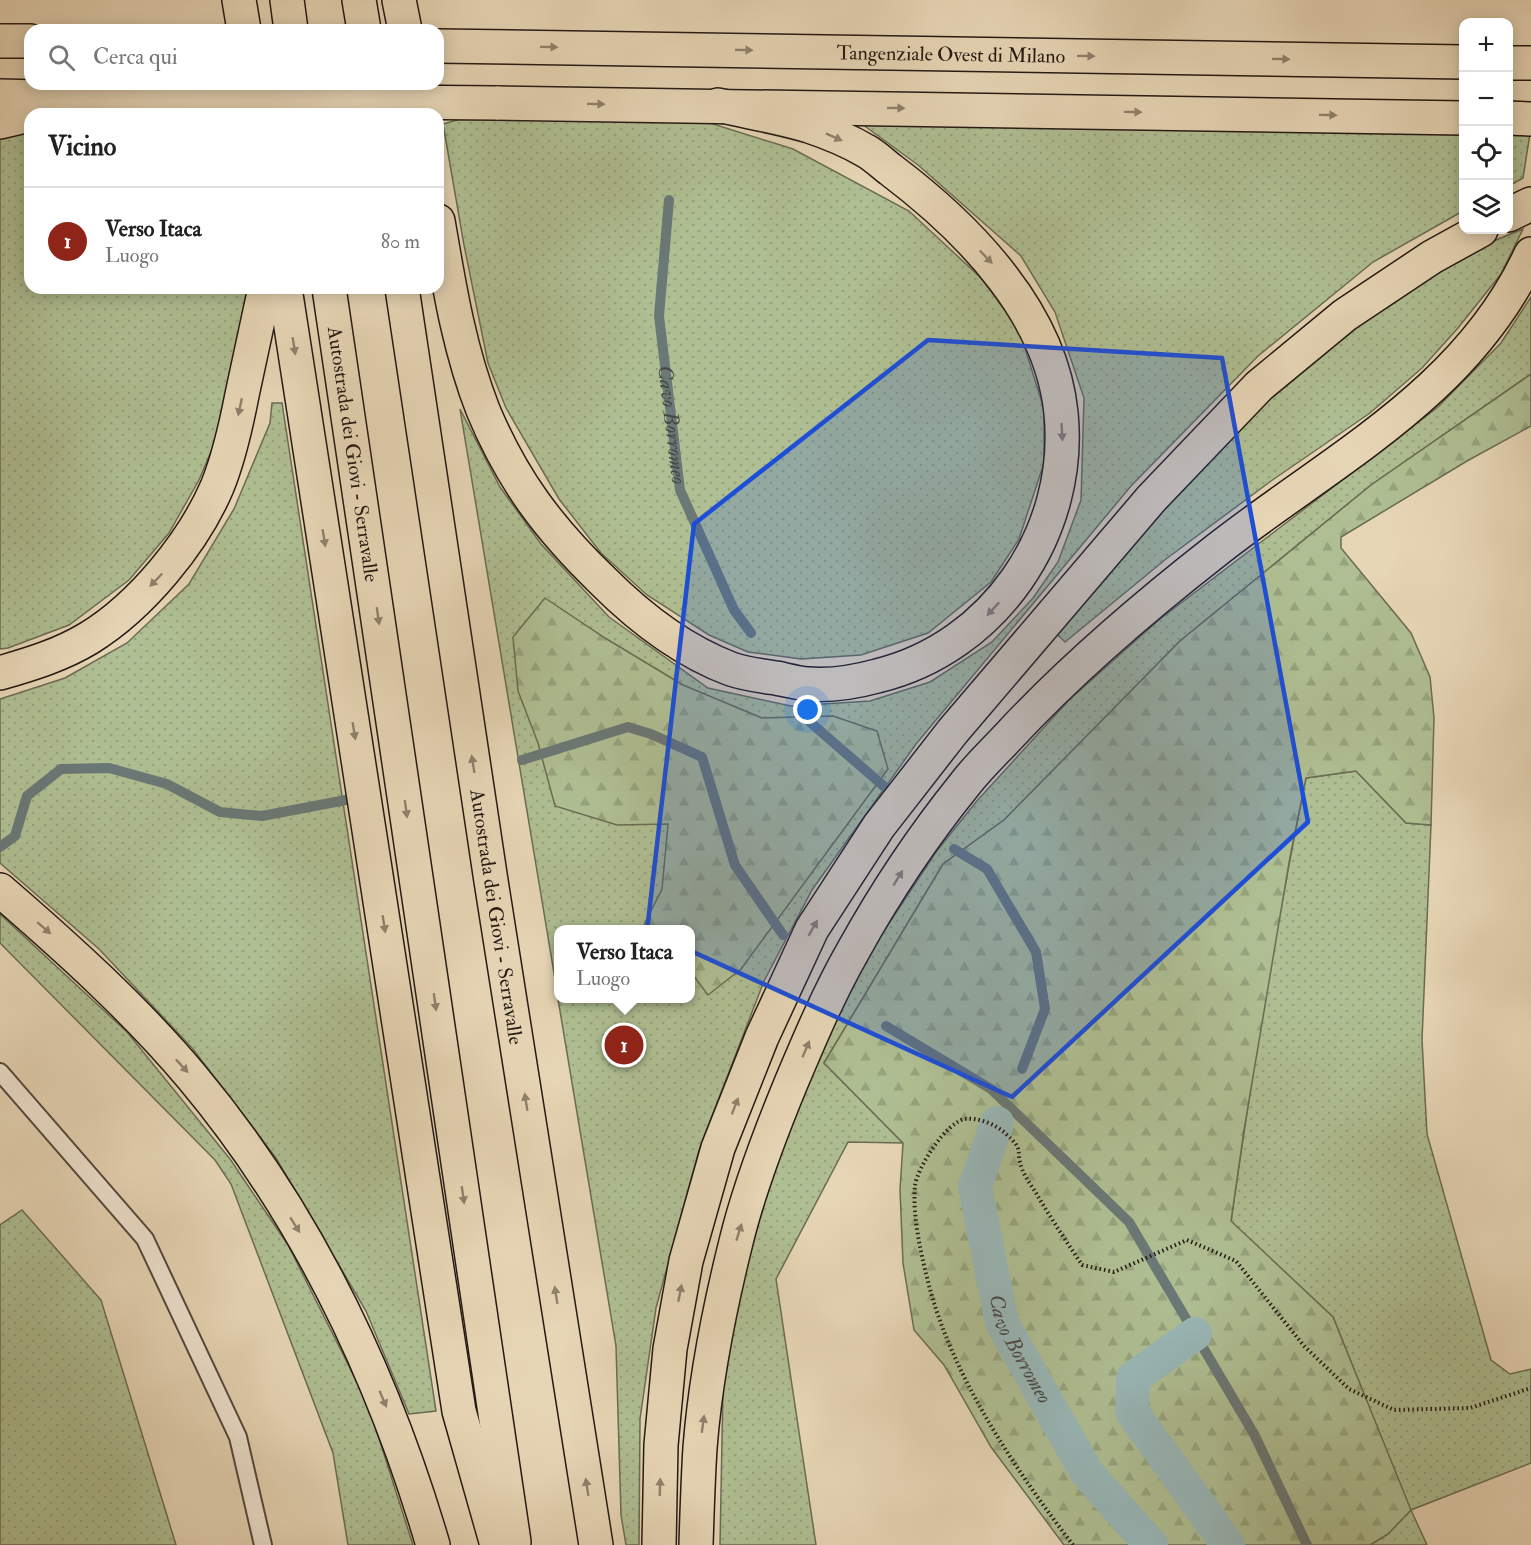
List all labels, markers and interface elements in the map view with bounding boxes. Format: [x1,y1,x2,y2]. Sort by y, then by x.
map controls [1459,18,1513,234]
button: + [1459,18,1513,72]
search box [24,24,444,90]
street label: Tangenziale Ovest di Milano [836,40,1065,68]
icon: search [45,41,78,74]
one-way arrow [540,42,559,52]
text: Cerca qui [93,43,178,71]
one-way arrow [735,45,754,55]
one-way arrow [1077,51,1096,61]
one-way arrow [1272,54,1291,64]
button: − [1459,72,1513,126]
one-way arrow [587,99,606,109]
one-way arrow [887,103,906,113]
one-way arrow [1124,107,1143,117]
one-way arrow [1319,110,1338,120]
button: locate [1459,126,1513,180]
text: Vicino [48,131,116,163]
one-way arrow [826,132,844,142]
button: layers [1459,180,1513,234]
text: Verso Itaca [105,215,202,243]
text: 1 [64,229,71,254]
text: 80 m [381,229,420,254]
text: Luogo [105,243,159,268]
one-way arrow [979,250,993,265]
street label: Autostrada dei Giovi - Serravalle [322,324,385,584]
one-way arrow [289,336,298,355]
water label: Cavo Borromeo [652,364,693,486]
one-way arrow [234,398,244,416]
one-way arrow [1057,423,1066,442]
one-way arrow [319,529,328,548]
one-way arrow [149,572,163,587]
one-way arrow [987,601,1000,616]
one-way arrow [373,607,382,626]
your location [793,695,822,724]
one-way arrow [349,722,358,741]
one-way arrow [469,755,478,774]
street label: Autostrada dei Giovi - Serravalle [465,787,529,1046]
one-way arrow [402,799,411,818]
one-way arrow [892,870,903,886]
one-way arrow [379,914,388,933]
one-way arrow [808,919,818,936]
one-way arrow [36,921,51,934]
popup [554,925,695,1003]
text: Verso Itaca [576,938,673,966]
text: Luogo [576,966,630,991]
one-way arrow [430,992,439,1011]
pin: 1 [604,1022,644,1068]
one-way arrow [801,1041,810,1058]
one-way arrow [175,1059,189,1074]
one-way arrow [521,1092,530,1111]
one-way arrow [731,1097,740,1115]
one-way arrow [459,1185,468,1204]
one-way arrow [290,1217,301,1233]
one-way arrow [735,1223,744,1241]
one-way arrow [676,1283,685,1302]
one-way arrow [552,1285,561,1304]
water label: Cavo Borromeo [983,1292,1058,1408]
one-way arrow [378,1390,387,1407]
one-way arrow [699,1414,708,1433]
one-way arrow [655,1477,664,1496]
one-way arrow [582,1478,591,1497]

